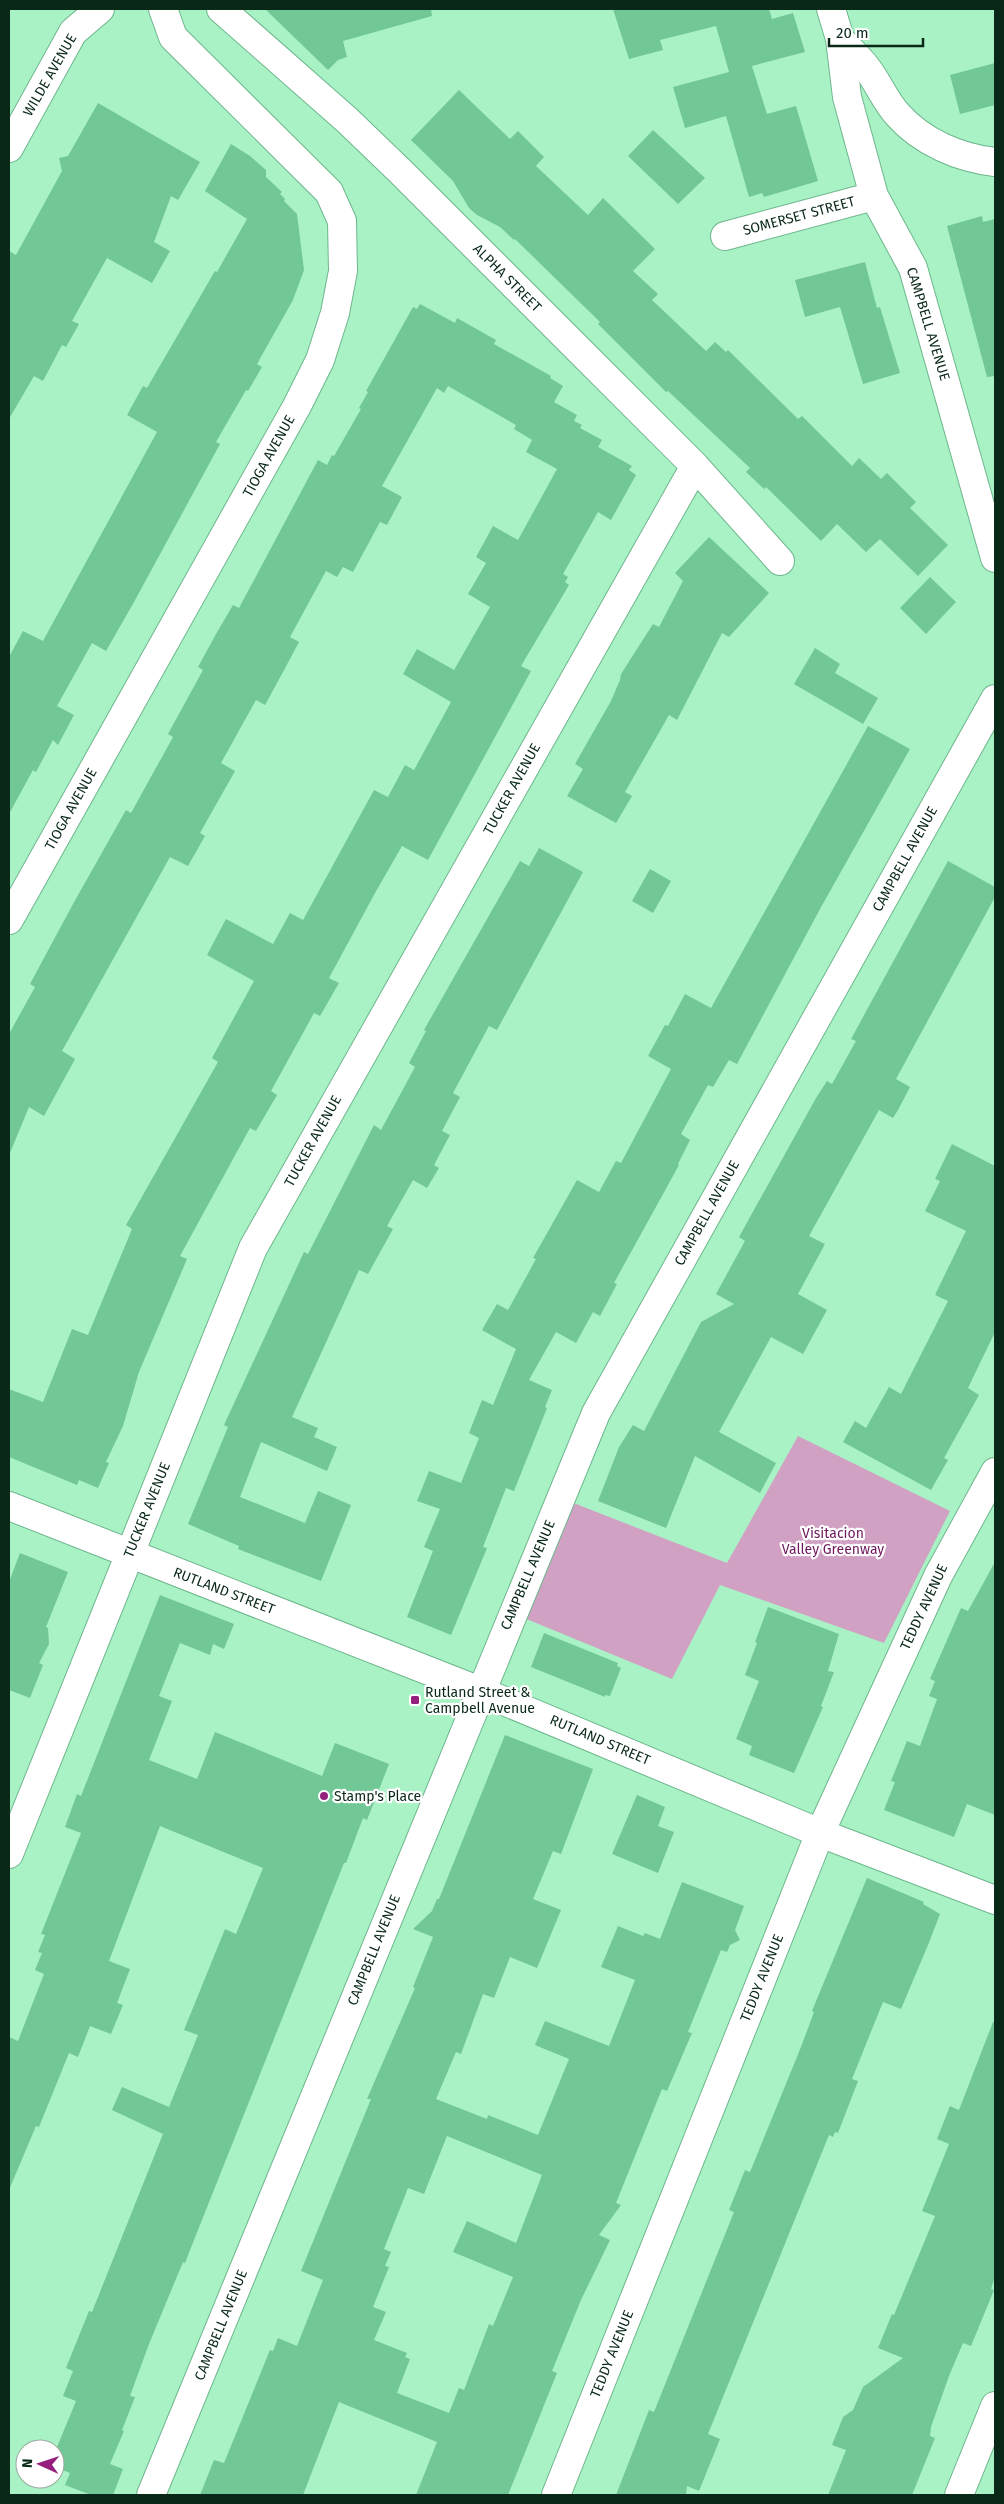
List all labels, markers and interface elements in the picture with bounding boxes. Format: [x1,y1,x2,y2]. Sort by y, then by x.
scale bar [829,15,923,47]
text: 20 m [836,24,869,42]
street label: WILDE AVENUE [20,31,80,119]
street label: SOMERSET STREET [741,193,858,239]
street label: ALPHA STREET [469,240,545,316]
street label: CAMPBELL AVENUE [903,265,953,383]
street label: TIOGA AVENUE [239,412,299,500]
street label: TUCKER AVENUE [480,740,544,838]
street label: TIOGA AVENUE [41,765,101,853]
street label: CAMPBELL AVENUE [869,803,941,915]
street label: TUCKER AVENUE [281,1092,345,1190]
street label: CAMPBELL AVENUE [671,1157,743,1269]
street label: TUCKER AVENUE [120,1460,174,1560]
street label: CAMPBELL AVENUE [497,1517,559,1633]
park label: Visitacion Valley Greenway [782,1525,884,1558]
street label: TEDDY AVENUE [897,1561,951,1653]
street label: RUTLAND STREET [171,1564,278,1618]
place label: Rutland Street & Campbell Avenue [425,1684,535,1717]
marker: Rutland Street & Campbell Avenue [409,1694,421,1706]
street label: RUTLAND STREET [547,1711,653,1769]
place label: Stamp's Place [334,1788,421,1805]
marker: Stamp's Place [318,1790,330,1802]
street label: CAMPBELL AVENUE [344,1892,404,2008]
street label: TEDDY AVENUE [737,1932,787,2024]
street label: CAMPBELL AVENUE [191,2267,251,2383]
street label: TEDDY AVENUE [587,2308,637,2400]
north arrow [15,2439,65,2489]
text: N [19,2458,36,2468]

